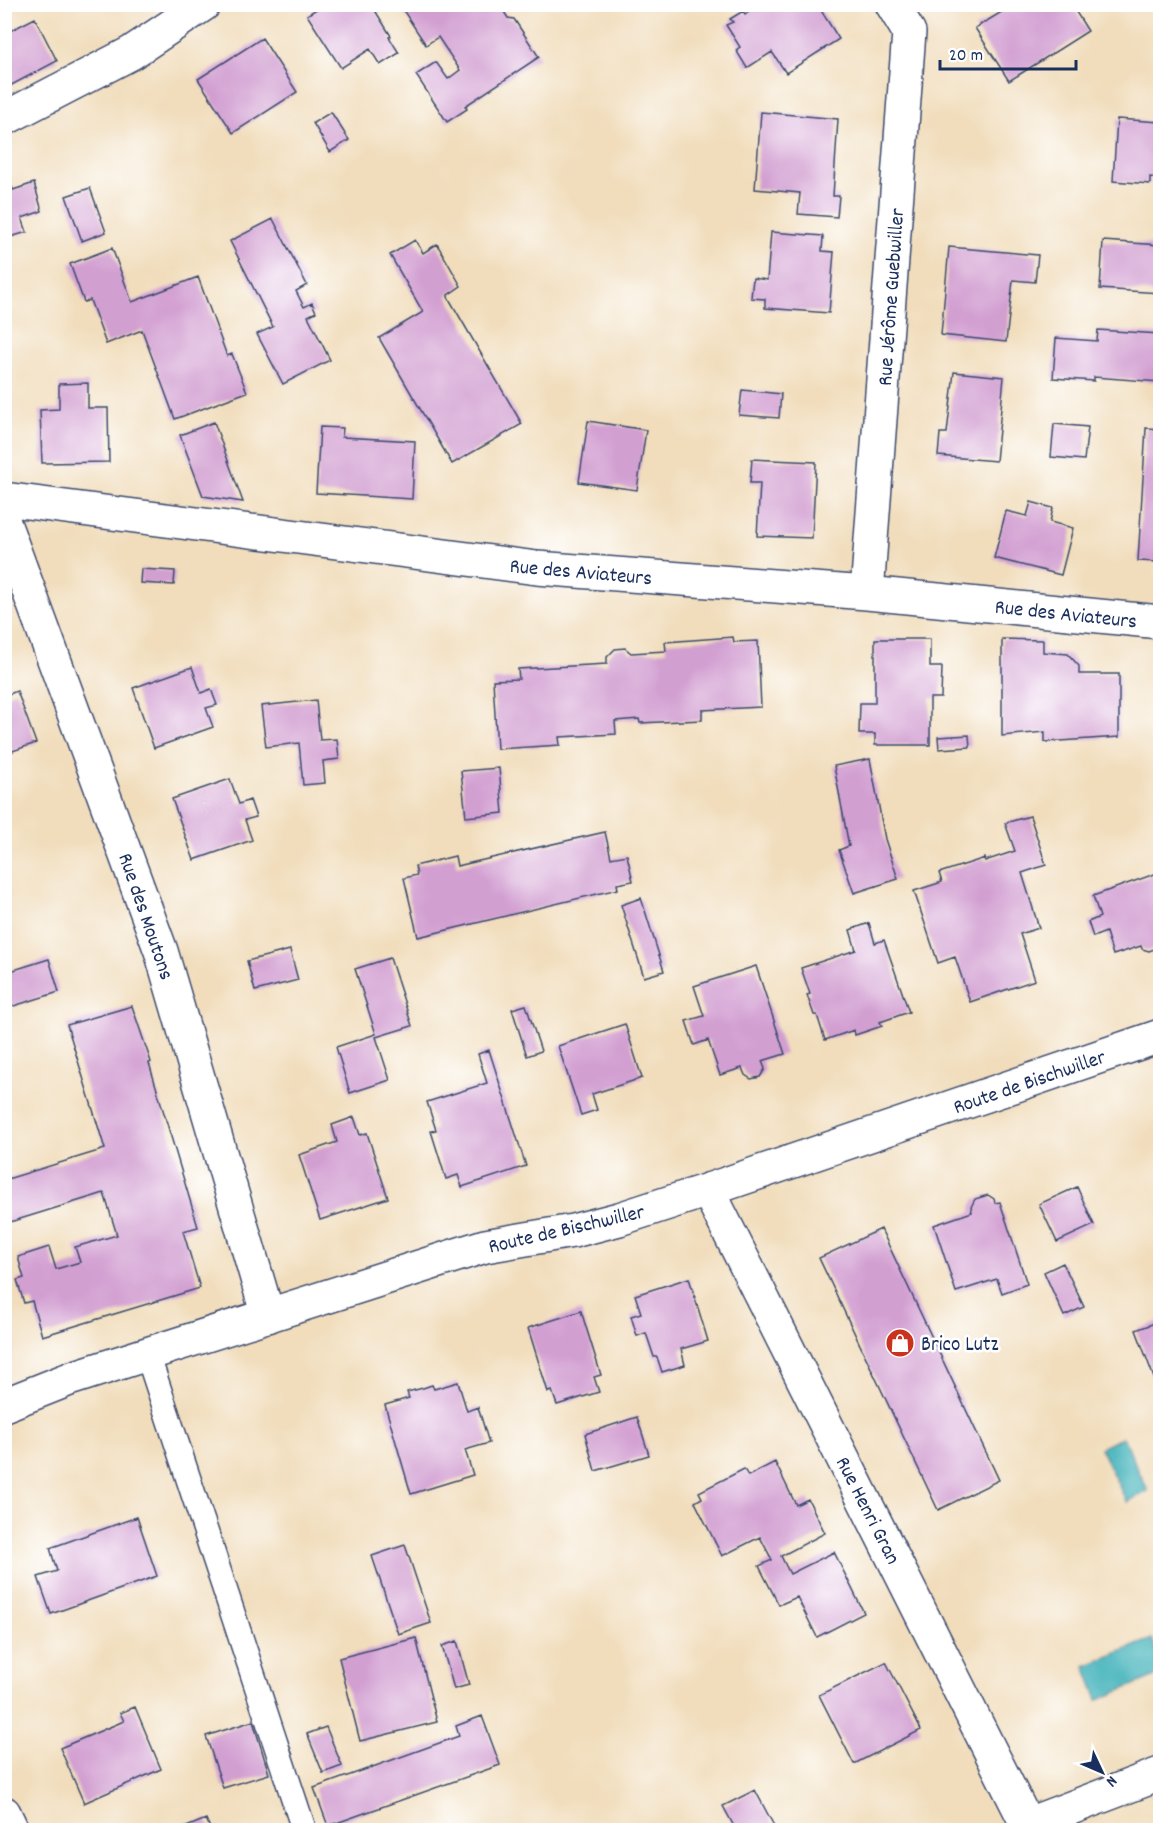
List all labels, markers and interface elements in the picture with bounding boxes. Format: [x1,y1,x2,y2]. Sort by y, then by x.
scale bar [940,33,1076,71]
text: 20 m [949,44,983,69]
street label: Rue Jérôme Guebwiller [872,207,914,387]
street label: Rue des Aviateurs [508,553,653,595]
street label: Rue des Aviateurs [993,594,1138,638]
street label: Rue des Moutons [108,849,180,984]
street label: Route de Bischwiller [950,1044,1110,1124]
street label: Route de Bischwiller [486,1198,648,1263]
shop icon: Brico Lutz [884,1327,916,1359]
place label: Brico Lutz [921,1331,999,1361]
street label: Rue Henri Gran [826,1452,906,1570]
north arrow [1072,1742,1132,1802]
text: N [1100,1770,1122,1792]

